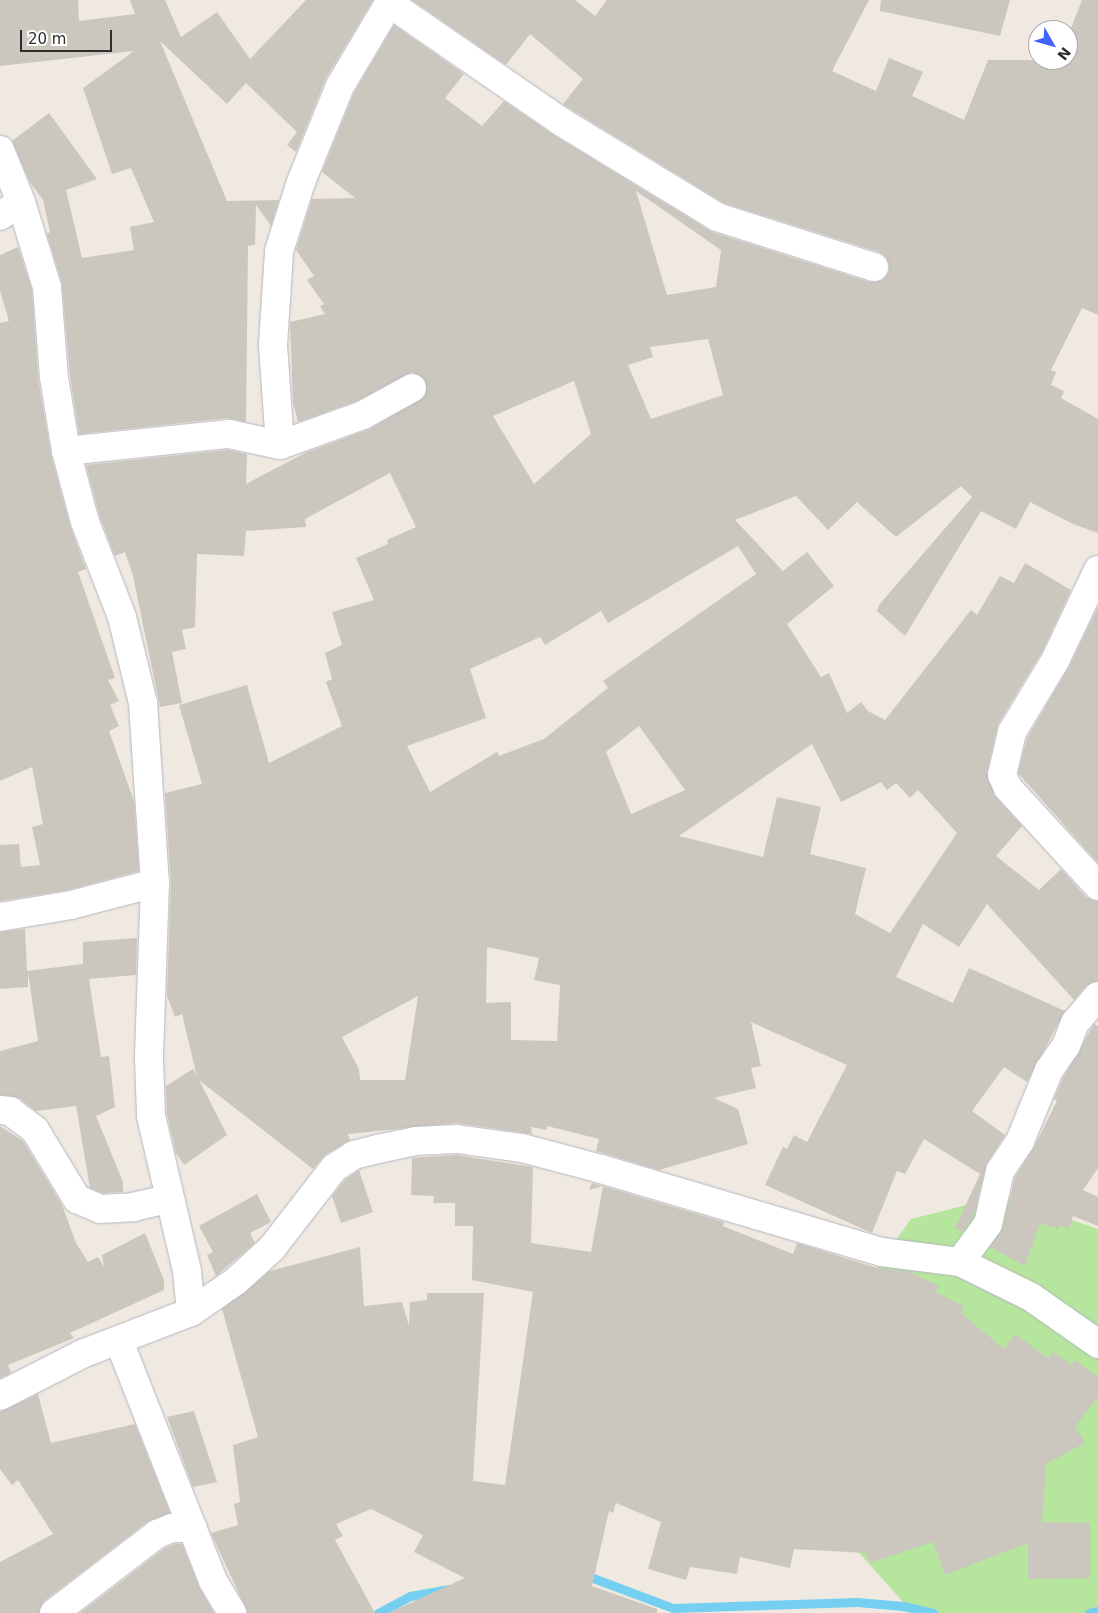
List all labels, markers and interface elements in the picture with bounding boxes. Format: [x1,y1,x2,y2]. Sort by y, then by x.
scale bar [22,20,115,52]
north arrow [1028,20,1078,70]
text: 20 m [28,30,66,48]
text: N [1054,44,1074,63]

